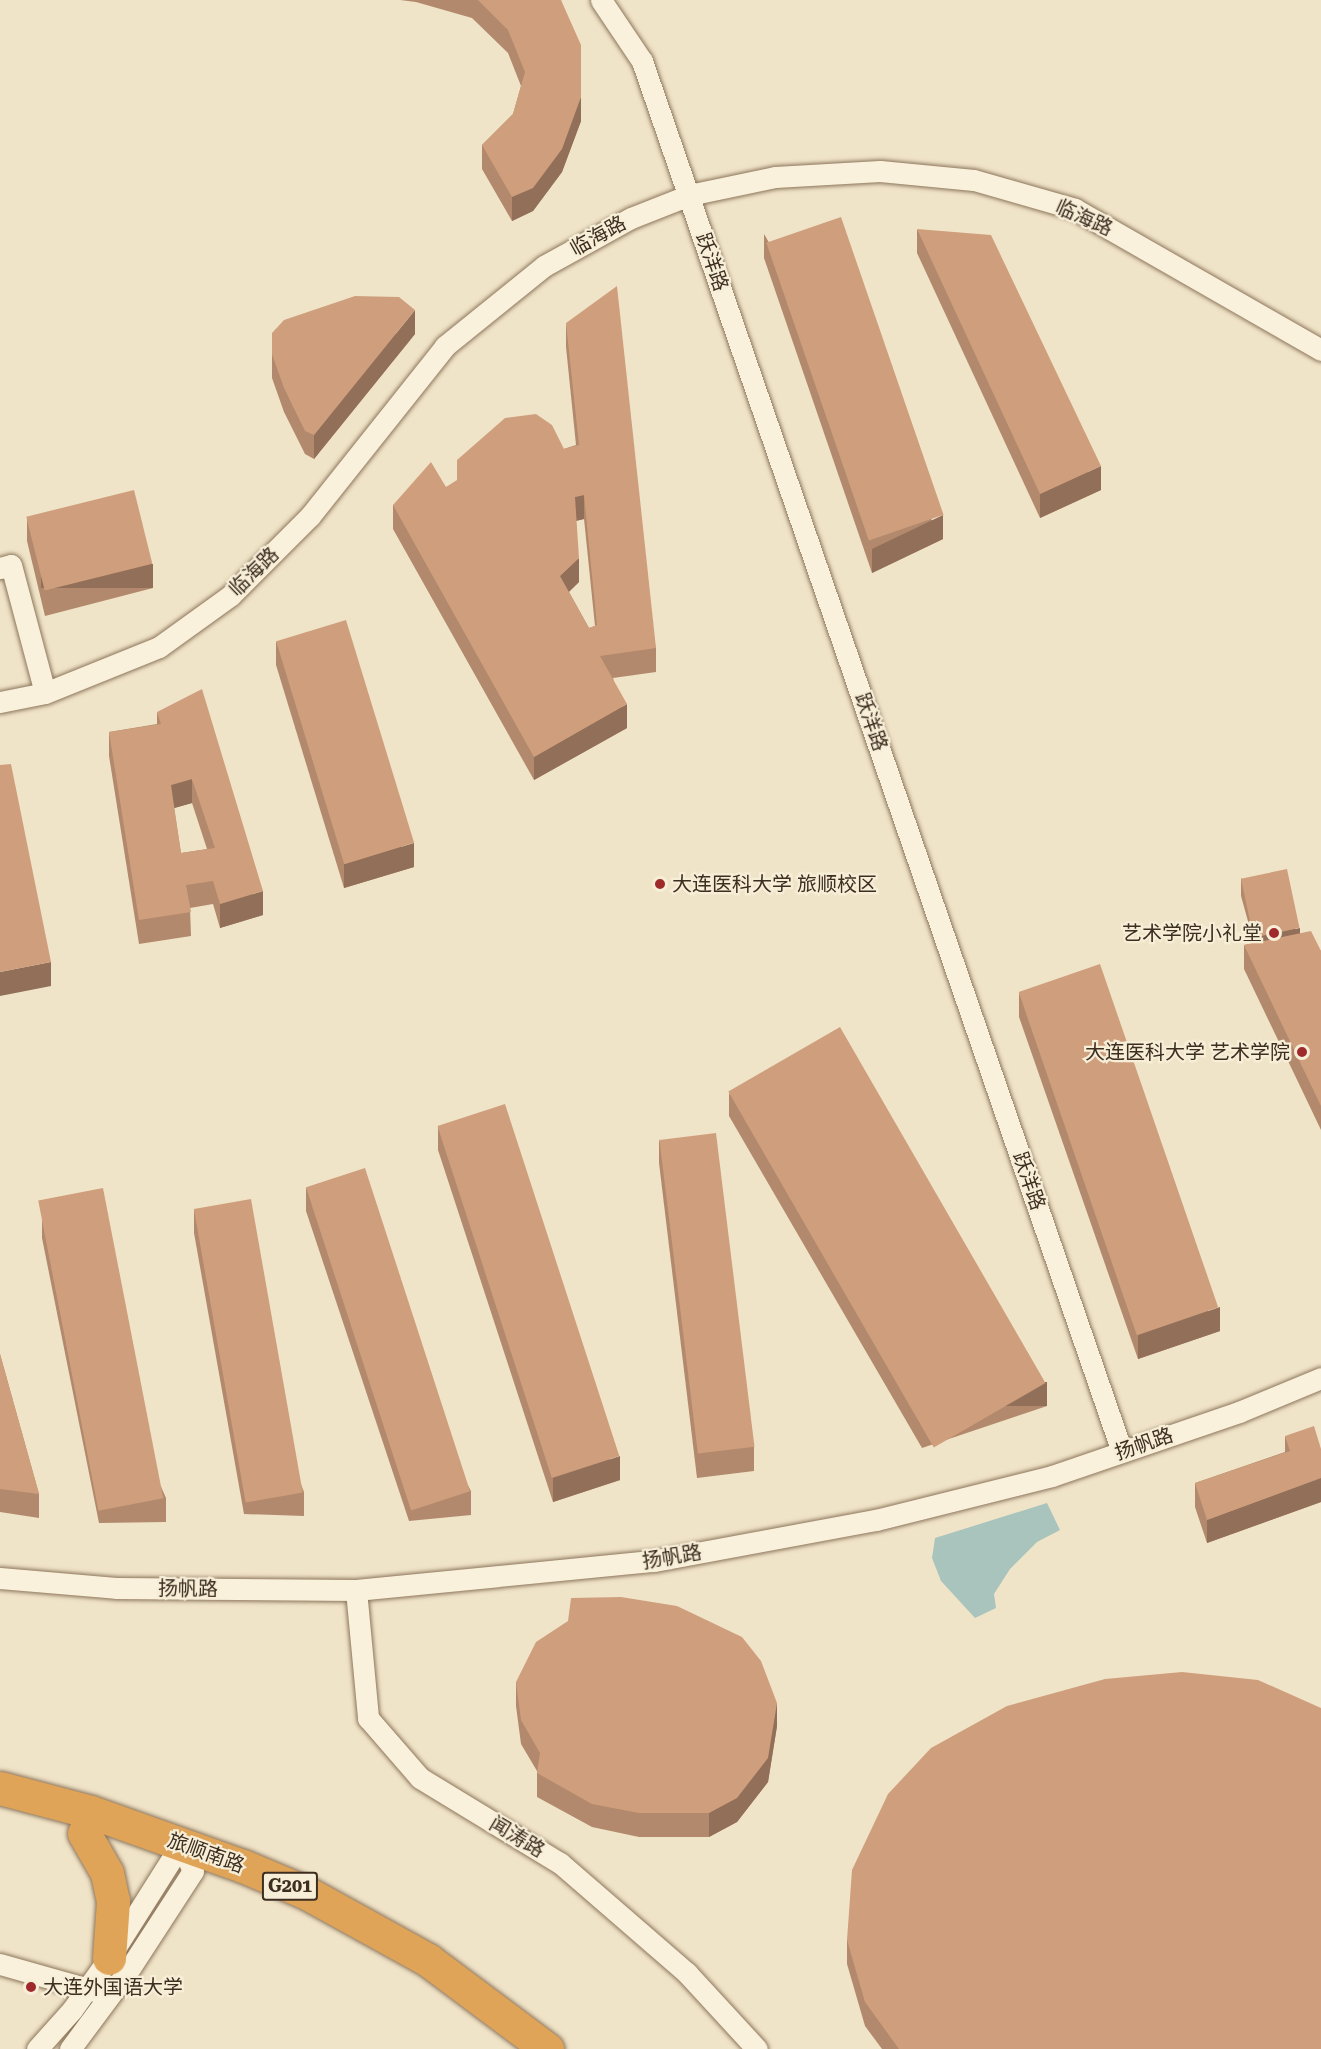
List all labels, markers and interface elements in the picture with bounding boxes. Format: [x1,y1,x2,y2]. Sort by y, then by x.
street label: 临海路 [1052,195,1116,241]
street label: 临海路 [566,211,630,261]
street label: 跃洋路 [691,230,733,294]
street label: 临海路 [224,543,284,601]
street label: 跃洋路 [850,690,892,754]
place label: 大连医科大学 旅顺校区 [672,872,877,896]
marker: 大连医科大学 旅顺校区 [653,877,667,891]
place label: 艺术学院小礼堂 [1122,921,1262,945]
marker: 艺术学院小礼堂 [1267,926,1281,940]
place label: 大连医科大学 艺术学院 [1085,1040,1290,1064]
marker: 大连医科大学 艺术学院 [1295,1045,1309,1059]
street label: 跃洋路 [1008,1149,1050,1213]
street label: 扬帆路 [1112,1423,1176,1465]
street label: 扬帆路 [640,1540,704,1574]
street label: 扬帆路 [158,1576,218,1602]
street label: 闻涛路 [485,1811,549,1863]
street label: 旅顺南路 [164,1828,248,1878]
road number: G201 [262,1871,318,1901]
place label: 大连外国语大学 [43,1975,183,1999]
marker: 大连外国语大学 [24,1980,38,1994]

